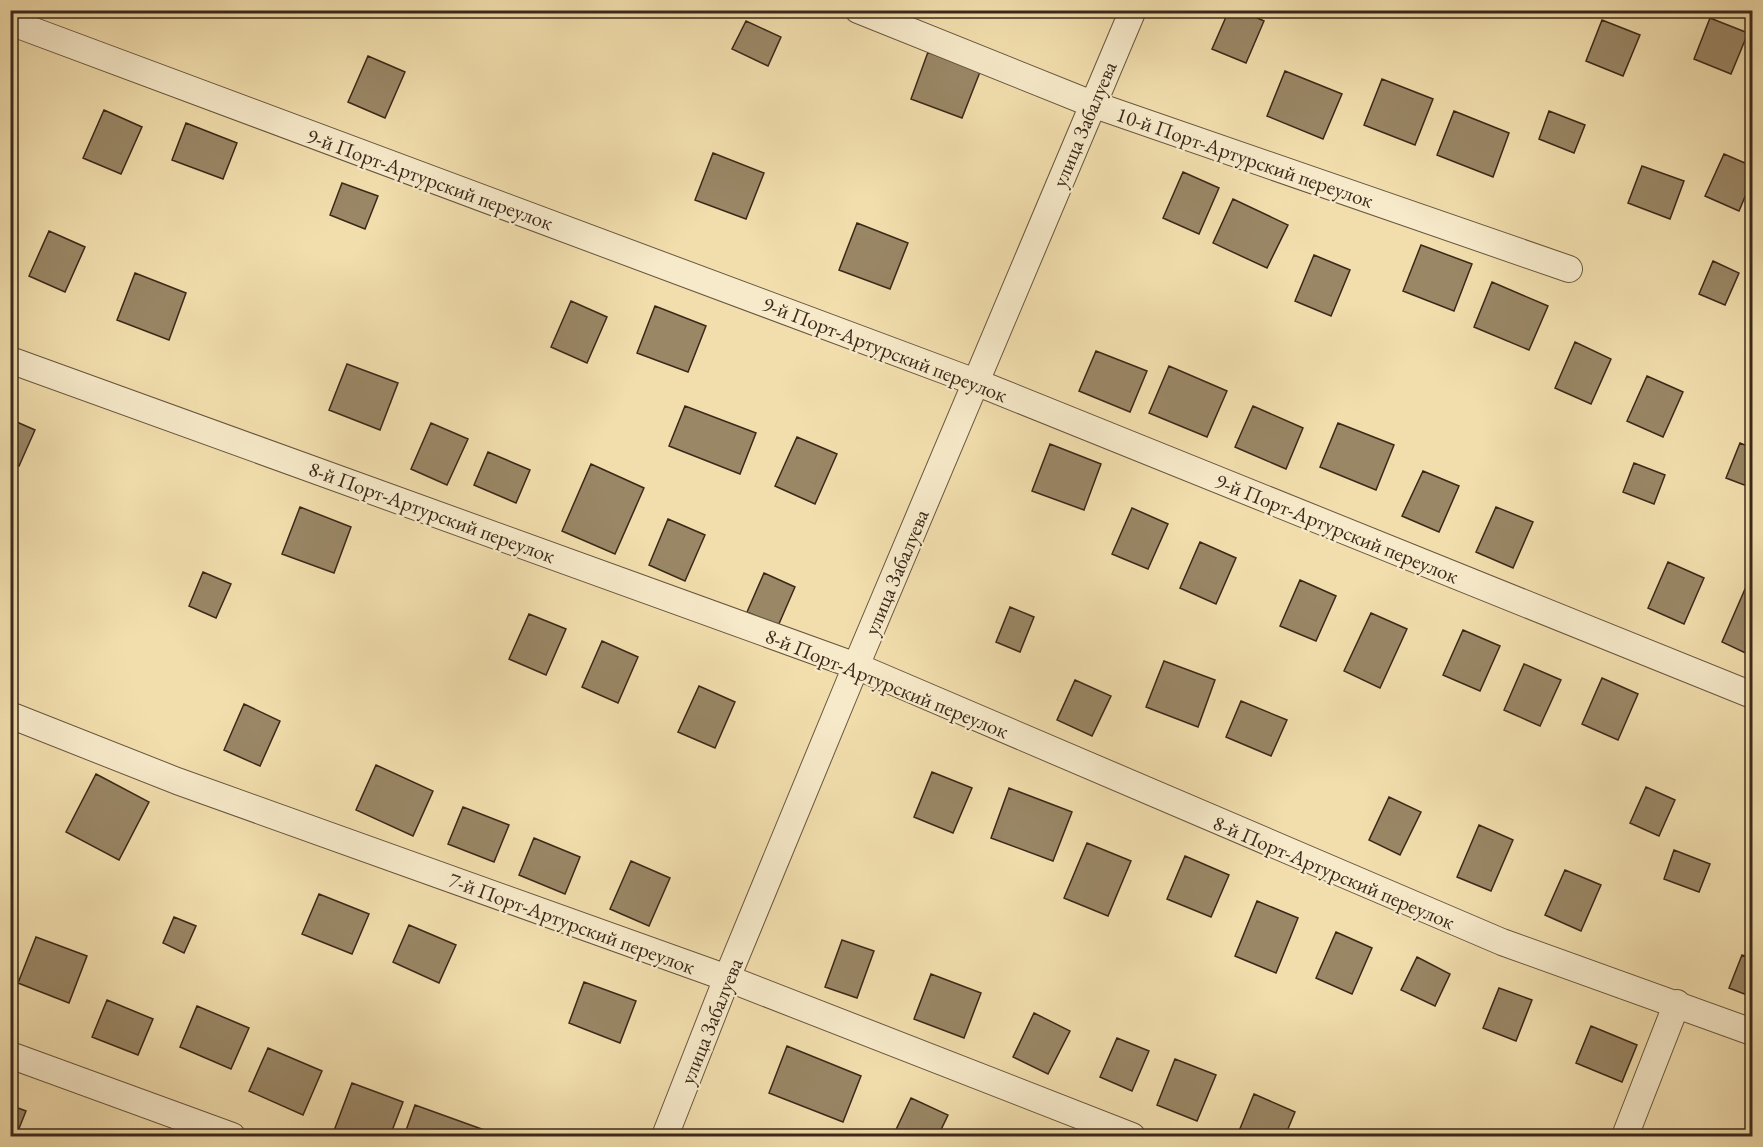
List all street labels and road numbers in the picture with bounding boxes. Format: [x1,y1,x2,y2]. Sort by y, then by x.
street label: улица Забалуева [1045,56,1123,191]
street label: 10-й Порт-Артурский переулок [1113,100,1377,214]
street label: 9-й Порт-Артурский переулок [303,122,557,236]
street label: 9-й Порт-Артурский переулок [759,290,1011,408]
street label: 8-й Порт-Артурский переулок [305,455,559,569]
street label: 9-й Порт-Артурский переулок [1211,467,1463,589]
street label: улица Забалуева [857,504,935,639]
street label: 8-й Порт-Артурский переулок [761,622,1013,744]
street label: 8-й Порт-Артурский переулок [1209,809,1459,935]
street label: 7-й Порт-Артурский переулок [445,866,699,980]
street label: улица Забалуева [673,953,749,1088]

